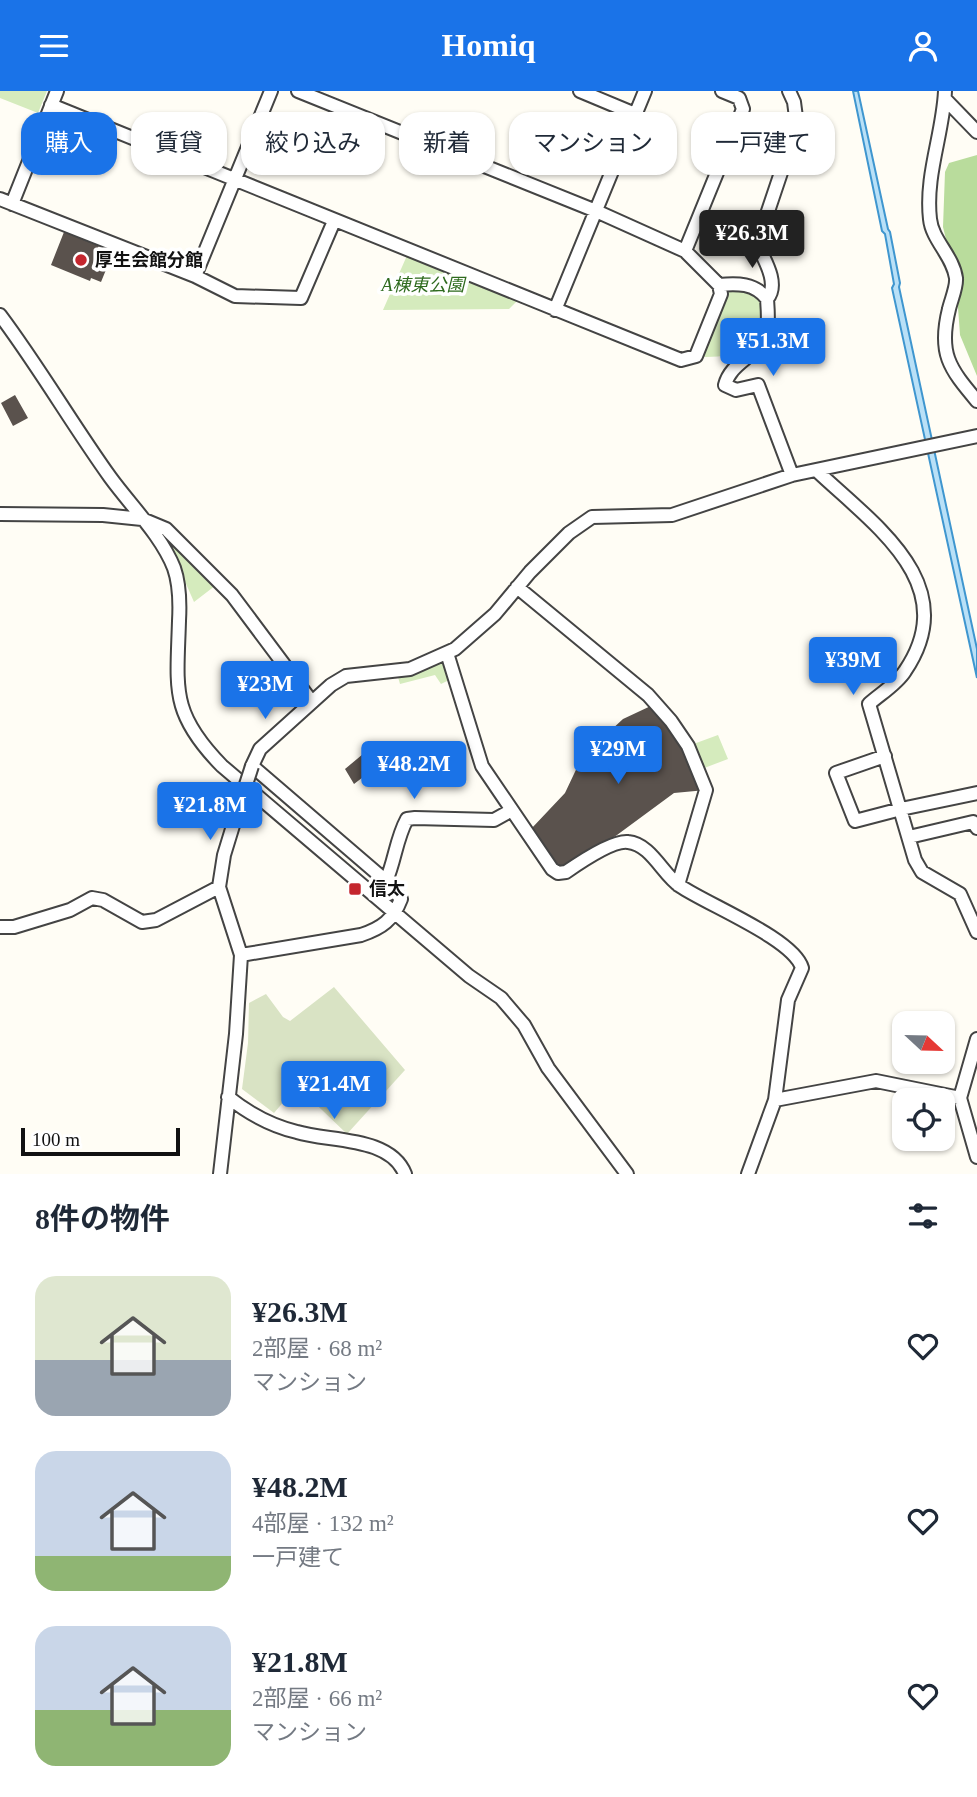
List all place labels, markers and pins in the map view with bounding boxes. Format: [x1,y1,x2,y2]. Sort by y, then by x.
pin: ¥26.3M [695,211,809,270]
place label: 厚生会館分館 [95,250,203,270]
marker: 厚生会館分館 [73,252,89,268]
pin: ¥51.3M [716,319,830,378]
pin: ¥39M [812,637,894,697]
pin: ¥23M [224,661,306,721]
pin: ¥29M [577,727,659,786]
pin: ¥48.2M [357,741,471,801]
pin: ¥21.8M [153,783,267,842]
place label: 信太 [369,879,405,899]
marker: 信太 [347,881,363,897]
pin: ¥21.4M [277,1061,391,1121]

